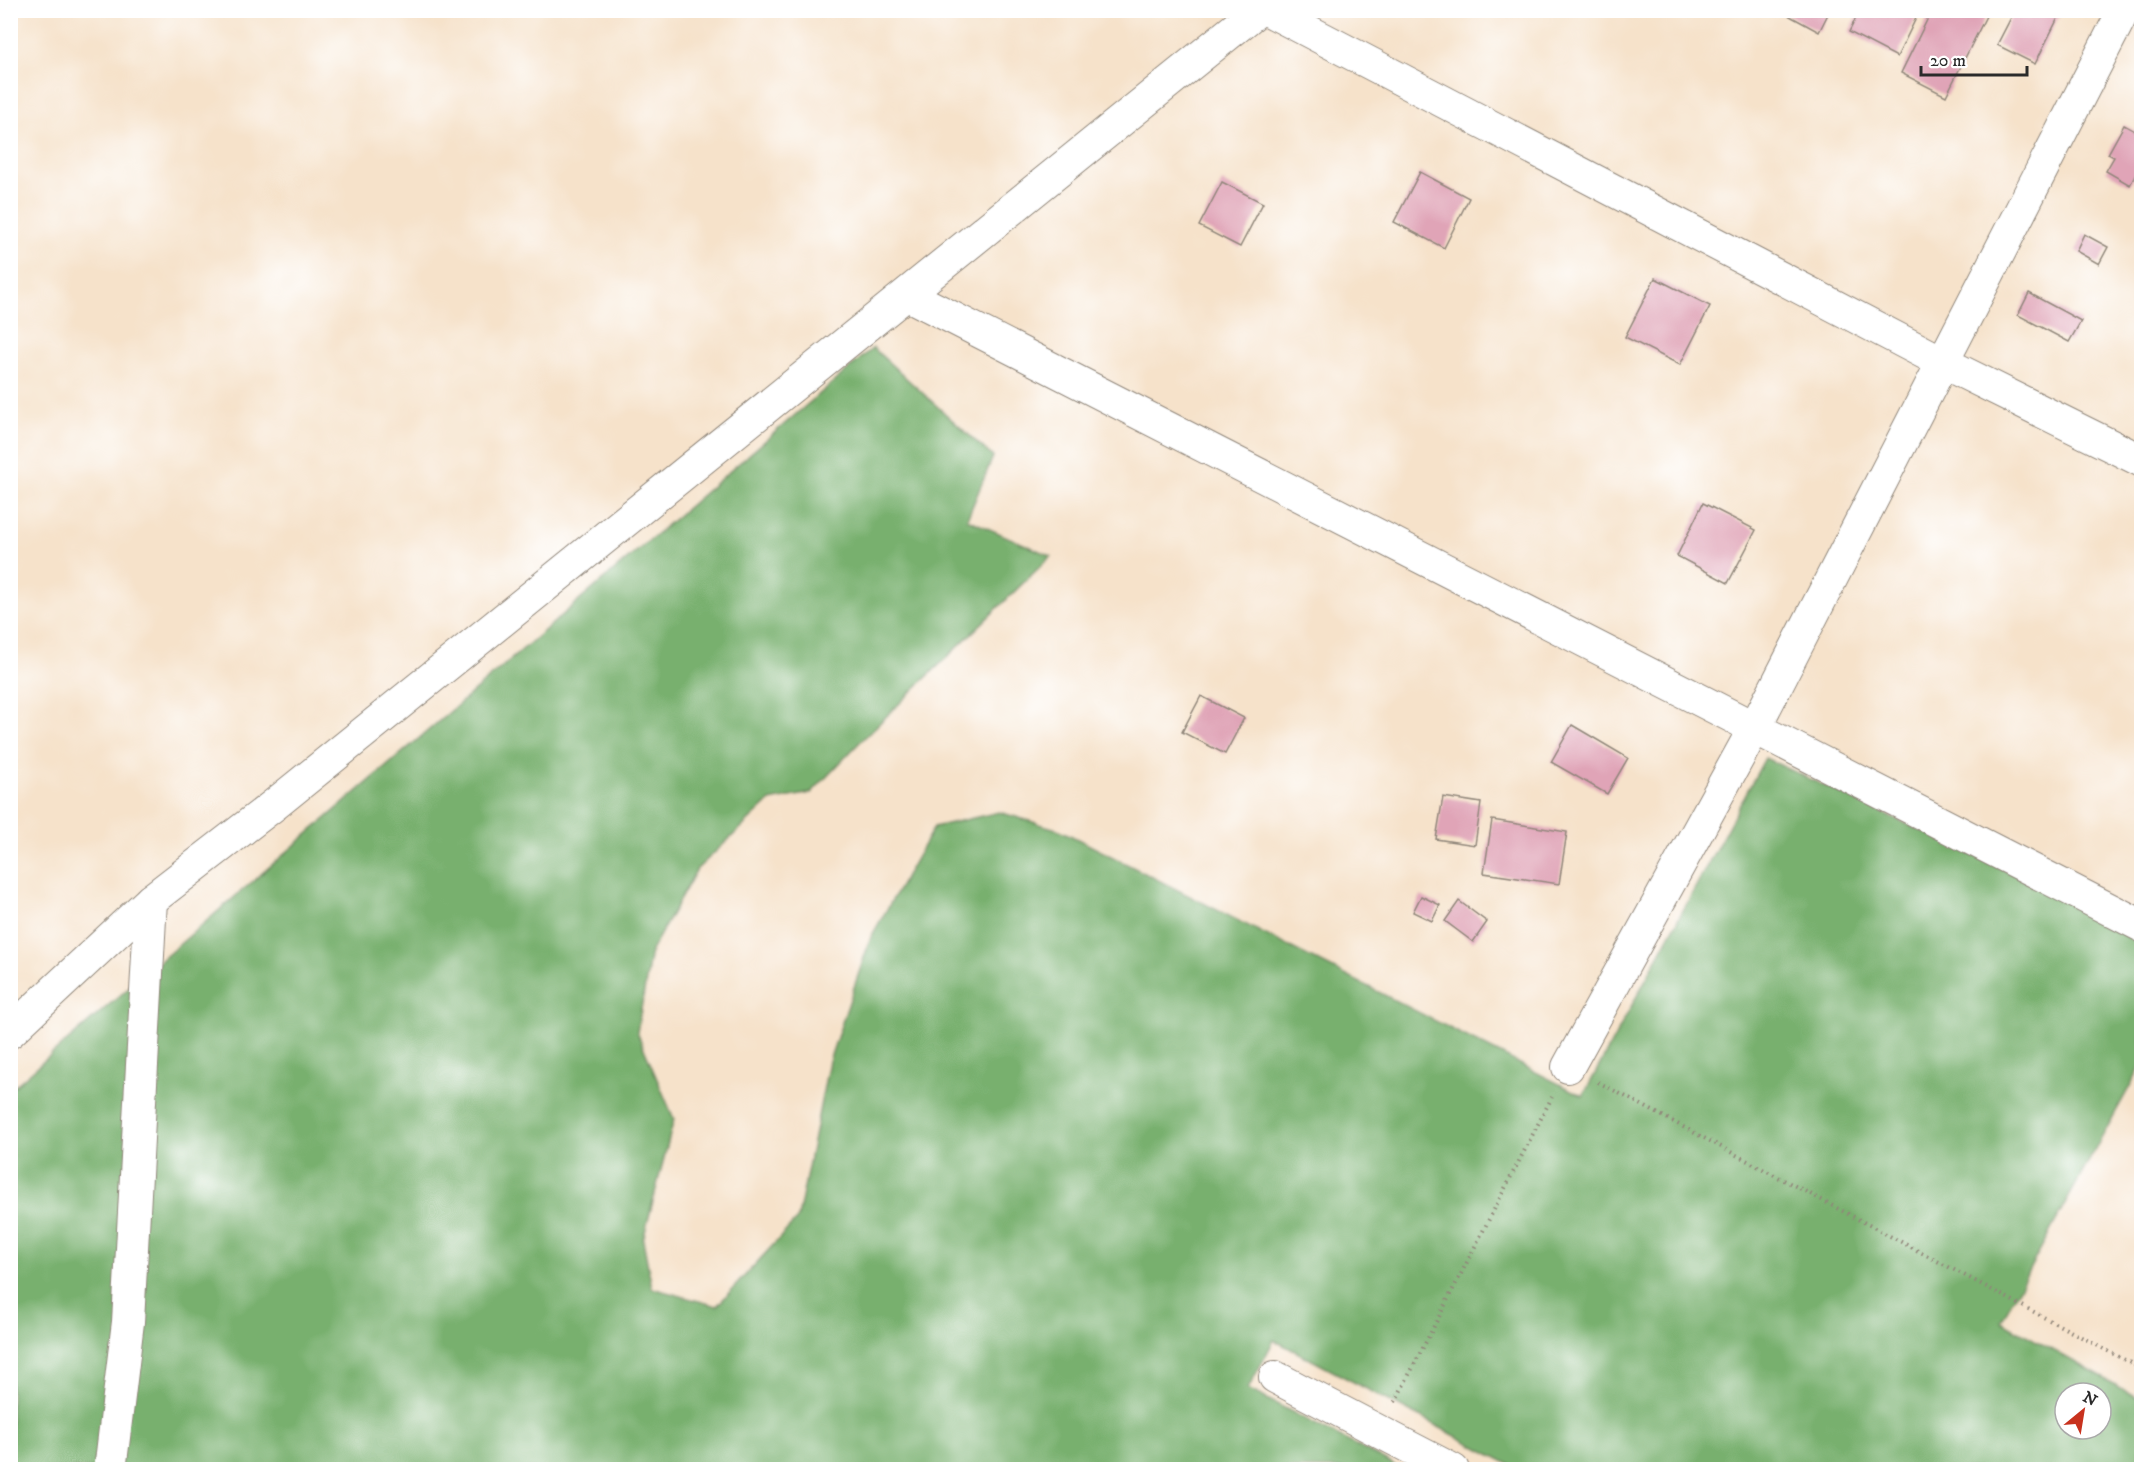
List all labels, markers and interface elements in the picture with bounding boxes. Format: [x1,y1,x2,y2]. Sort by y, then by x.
scale bar [1921,39,2028,77]
text: 20 m [1930,50,1966,72]
north arrow [2053,1381,2113,1441]
text: N [2079,1387,2101,1411]

